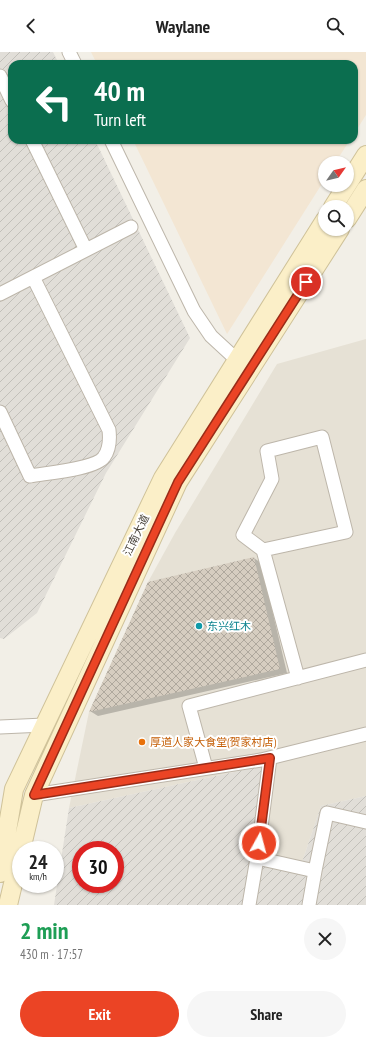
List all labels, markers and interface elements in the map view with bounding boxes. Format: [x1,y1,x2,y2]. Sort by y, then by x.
icon: back [20,15,42,37]
text: Waylane [156,15,210,38]
icon: search [324,15,346,37]
text: 40 m [94,72,145,109]
icon: left [28,76,80,128]
text: Turn left [94,108,146,131]
north arrow [318,156,354,192]
map controls [318,156,354,236]
button: search [318,200,354,236]
pin [289,265,323,299]
icon: arrive [295,271,317,293]
street label: 江南大道 [120,512,152,558]
place label: 东兴红木 [207,619,251,633]
marker: 东兴红木 [194,621,204,631]
place label: 厚道人家大食堂(贺家村店) [150,735,277,749]
marker: 厚道人家大食堂(贺家村店) [137,737,147,747]
position arrow [238,822,280,864]
speed limit sign: 30 [72,841,124,893]
text: 24 [28,849,48,875]
text: km/h [29,870,47,883]
text: 2 min [20,915,68,946]
button: close [304,918,346,960]
text: 430 m · 17:57 [20,946,83,963]
button: Exit [20,991,179,1037]
button: Share [187,991,346,1037]

